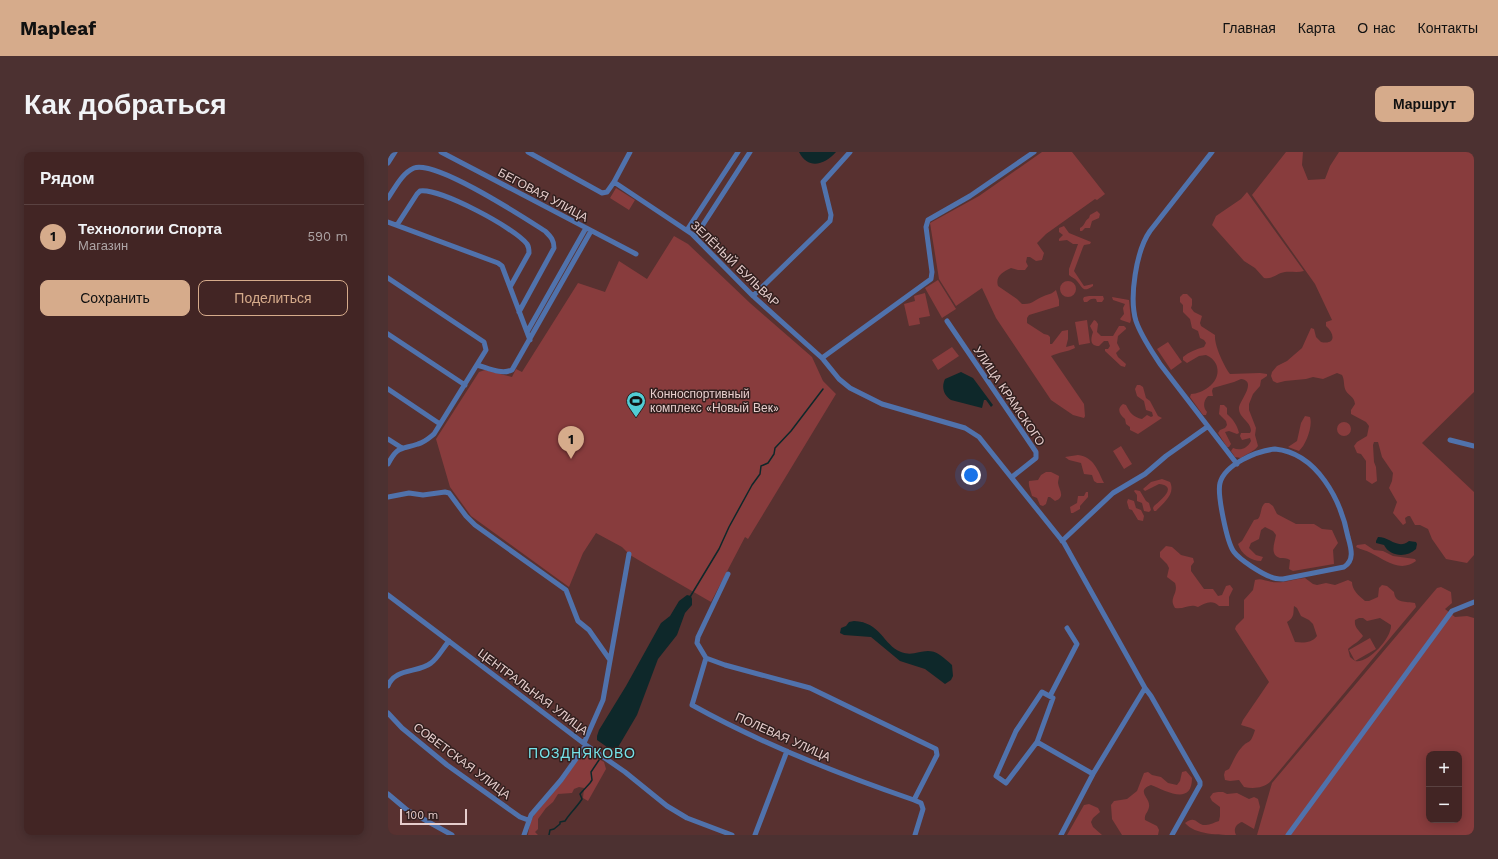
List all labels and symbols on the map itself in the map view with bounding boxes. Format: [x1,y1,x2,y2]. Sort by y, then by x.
street label: БЕГОВАЯ УЛИЦА [496,165,590,225]
street label: ЗЕЛЁНЫЙ БУЛЬВАР [688,217,783,310]
street label: УЛИЦА КРАМСКОГО [971,344,1047,448]
place label: Конноспортивный комплекс «Новый Век» [650,387,779,415]
sports icon: Конноспортивный комплекс «Новый Век» [625,390,647,418]
pin: 1 [558,426,584,459]
your location [961,465,981,485]
street label: ЦЕНТРАЛЬНАЯ УЛИЦА [475,646,591,738]
street label: ПОЛЕВАЯ УЛИЦА [733,710,833,764]
street label: СОВЕТСКАЯ УЛИЦА [411,720,513,802]
district label: ПОЗДНЯКОВО [528,745,636,761]
scale bar [400,807,467,826]

